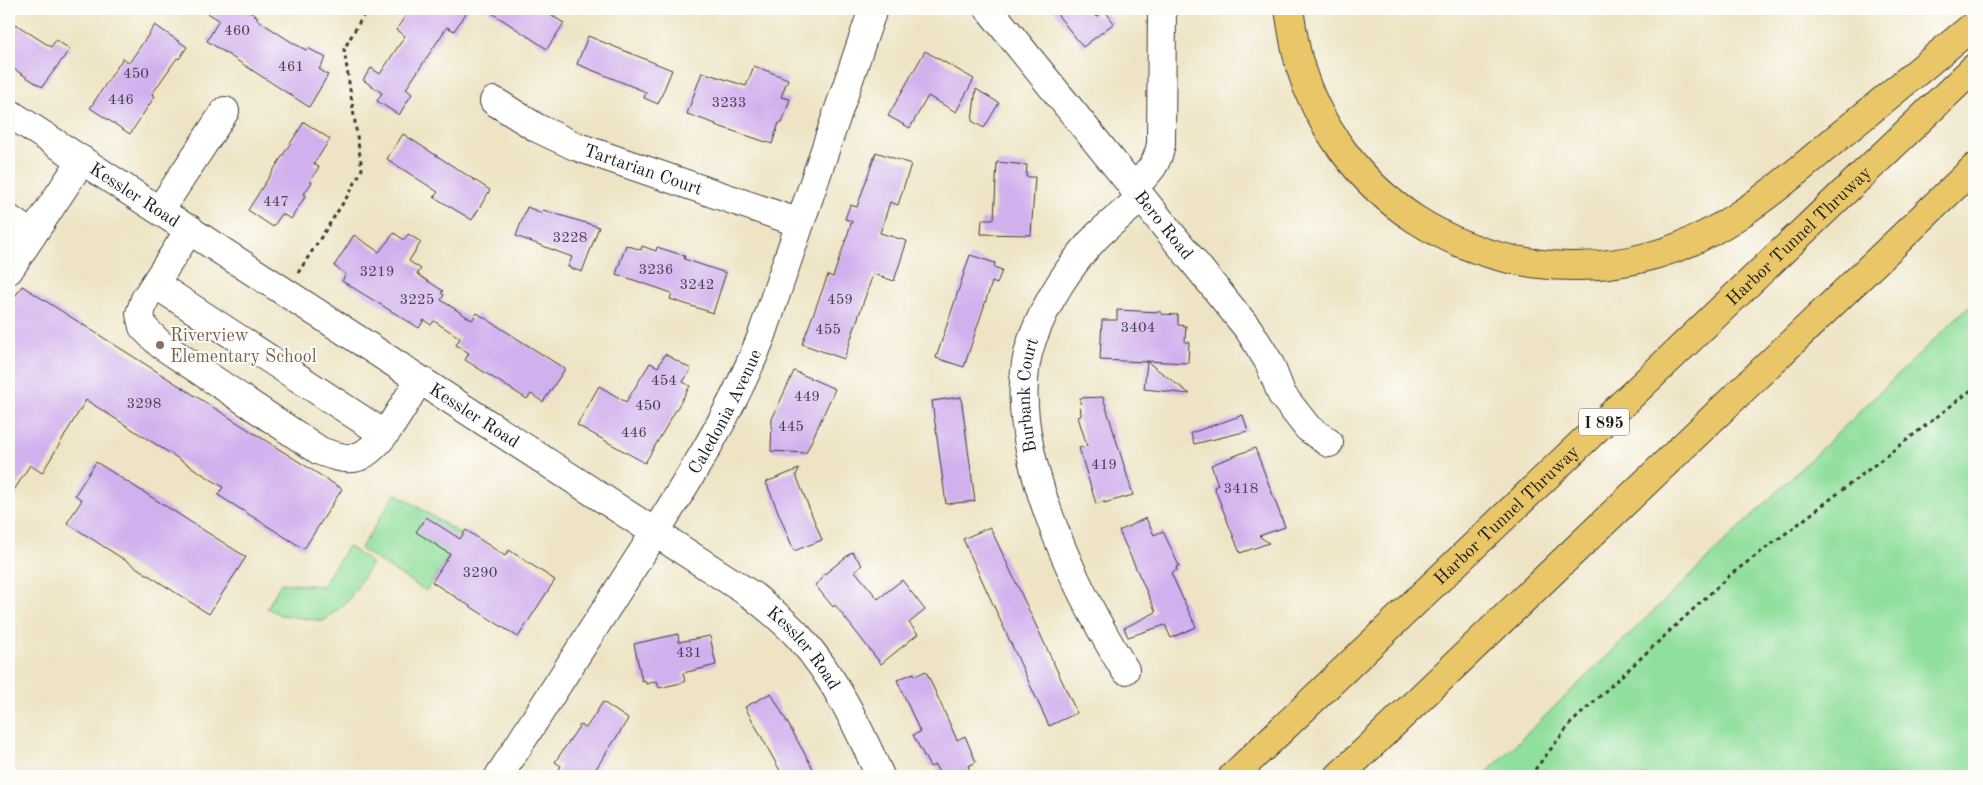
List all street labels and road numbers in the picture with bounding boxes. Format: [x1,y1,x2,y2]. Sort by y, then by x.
street label: Tartarian Court [582,142,704,199]
street label: Kessler Road [86,160,182,231]
street label: Harbor Tunnel Thruway [1723,163,1875,309]
street label: Bero Road [1130,188,1196,263]
street label: Burbank Court [1016,335,1042,454]
street label: Caledonia Avenue [685,347,765,478]
street label: Kessler Road [426,380,522,452]
road number: I 895 [1579,408,1629,436]
street label: Harbor Tunnel Thruway [1431,442,1583,589]
street label: Kessler Road [763,603,843,693]

